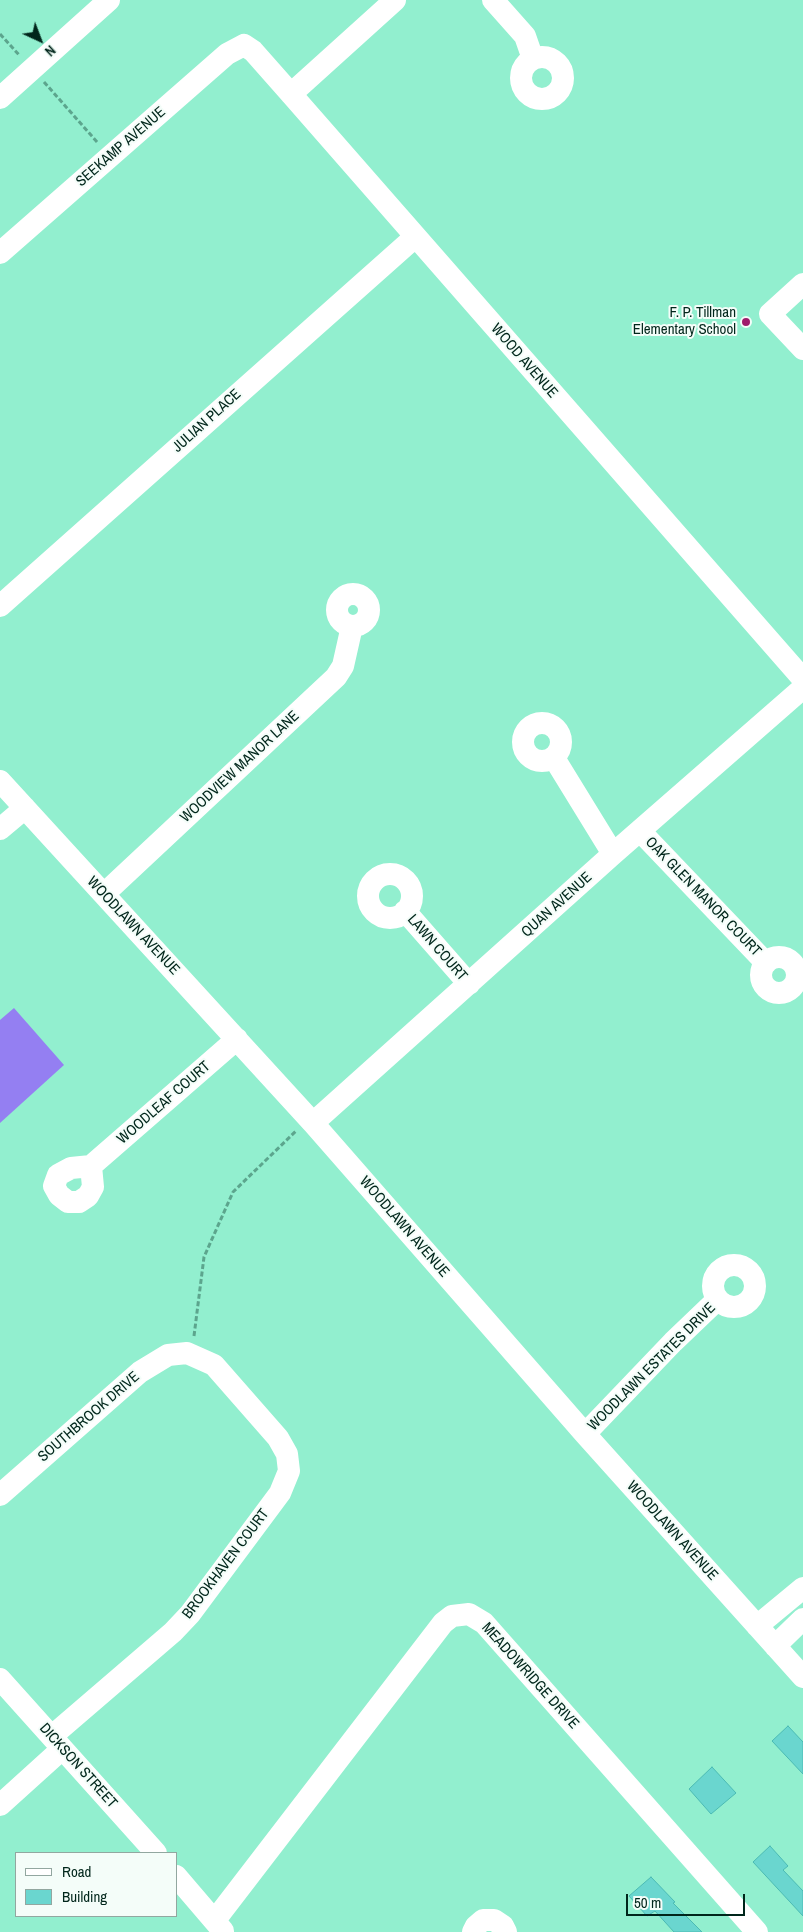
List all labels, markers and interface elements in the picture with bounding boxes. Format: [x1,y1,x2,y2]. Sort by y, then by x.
north arrow [15,15,65,65]
text: N [41,42,59,60]
street label: SEEKAMP AVENUE [73,103,169,191]
place label: F. P. Tillman Elementary School [633,304,736,339]
marker: F. P. Tillman Elementary School [740,316,752,328]
street label: WOOD AVENUE [487,320,561,402]
street label: JULIAN PLACE [169,385,245,457]
street label: WOODVIEW MANOR LANE [177,707,303,827]
street label: OAK GLEN MANOR COURT [641,834,765,960]
street label: QUAN AVENUE [518,869,596,941]
street label: WOODLAWN AVENUE [83,873,183,979]
street label: LAWN COURT [403,911,471,985]
street label: WOODLEAF COURT [114,1058,214,1148]
street label: WOODLAWN AVENUE [355,1173,453,1281]
street label: WOODLAWN ESTATES DRIVE [584,1299,720,1435]
street label: SOUTHBROOK DRIVE [35,1368,143,1466]
street label: WOODLAWN AVENUE [623,1477,721,1585]
street label: BROOKHAVEN COURT [179,1506,273,1622]
street label: MEADOWRIDGE DRIVE [478,1619,582,1733]
street label: DICKSON STREET [35,1720,121,1812]
legend [15,1852,178,1917]
text: Road [62,1861,91,1882]
scale bar [628,1884,747,1916]
text: Building [62,1886,107,1907]
text: 50 m [634,1892,661,1913]

